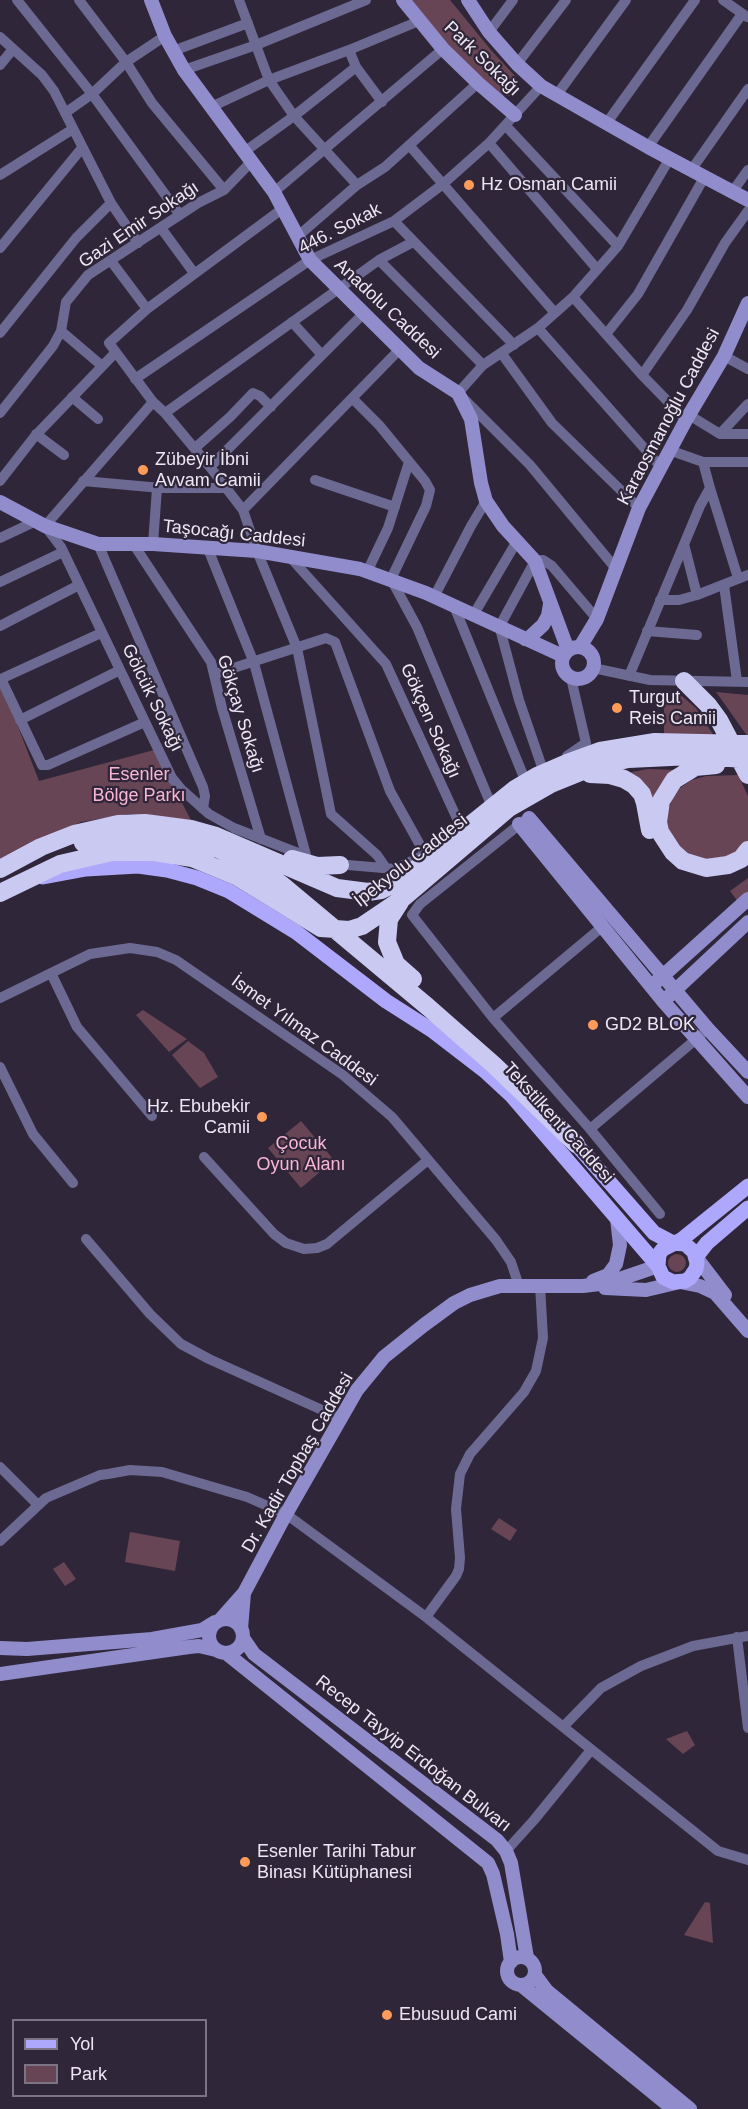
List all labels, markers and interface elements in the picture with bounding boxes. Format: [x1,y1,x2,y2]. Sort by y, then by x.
street label: Park Sokağı [439,17,525,101]
place label: Hz Osman Camii [481,174,617,196]
street label: Gazi Emir Sokağı [75,177,203,273]
marker: Hz Osman Camii [462,178,476,192]
street label: 446. Sokak [295,199,385,259]
street label: Anadolu Caddesi [329,254,445,364]
street label: Karaosmanoğlu Caddesi [613,325,725,509]
place label: Zübeyir İbni Avvam Camii [155,449,261,492]
marker: Zübeyir İbni Avvam Camii [136,463,150,477]
street label: Taşocağı Caddesi [162,516,306,552]
street label: Gölcük Sokağı [117,641,187,755]
street label: Gökçay Sokağı [212,652,268,776]
street label: Gökçen Sokağı [395,660,465,782]
place label: Turgut Reis Camii [629,687,716,730]
marker: Turgut Reis Camii [610,701,624,715]
park label: Esenler Bölge Parkı [92,764,186,806]
street label: İpekyolu Caddesi [350,810,472,912]
street label: İsmet Yılmaz Caddesi [227,971,381,1091]
place label: GD2 BLOK [605,1014,695,1036]
marker: GD2 BLOK [586,1018,600,1032]
street label: Tekstilkent Caddesi [498,1058,618,1188]
place label: Hz. Ebubekir Camii [147,1096,250,1138]
marker: Hz. Ebubekir Camii [255,1110,269,1124]
park label: Çocuk Oyun Alanı [256,1133,346,1176]
street label: Dr. Kadir Topbaş Caddesi [238,1369,358,1557]
street label: Recep Tayyip Erdoğan Bulvarı [311,1671,515,1837]
place label: Esenler Tarihi Tabur Binası Kütüphanesi [257,1841,416,1884]
marker: Esenler Tarihi Tabur Binası Kütüphanesi [238,1855,252,1869]
place label: Ebusuud Cami [399,2004,517,2026]
marker: Ebusuud Cami [380,2008,394,2022]
legend [12,2019,207,2097]
text: Yol [70,2034,94,2054]
text: Park [70,2064,107,2084]

